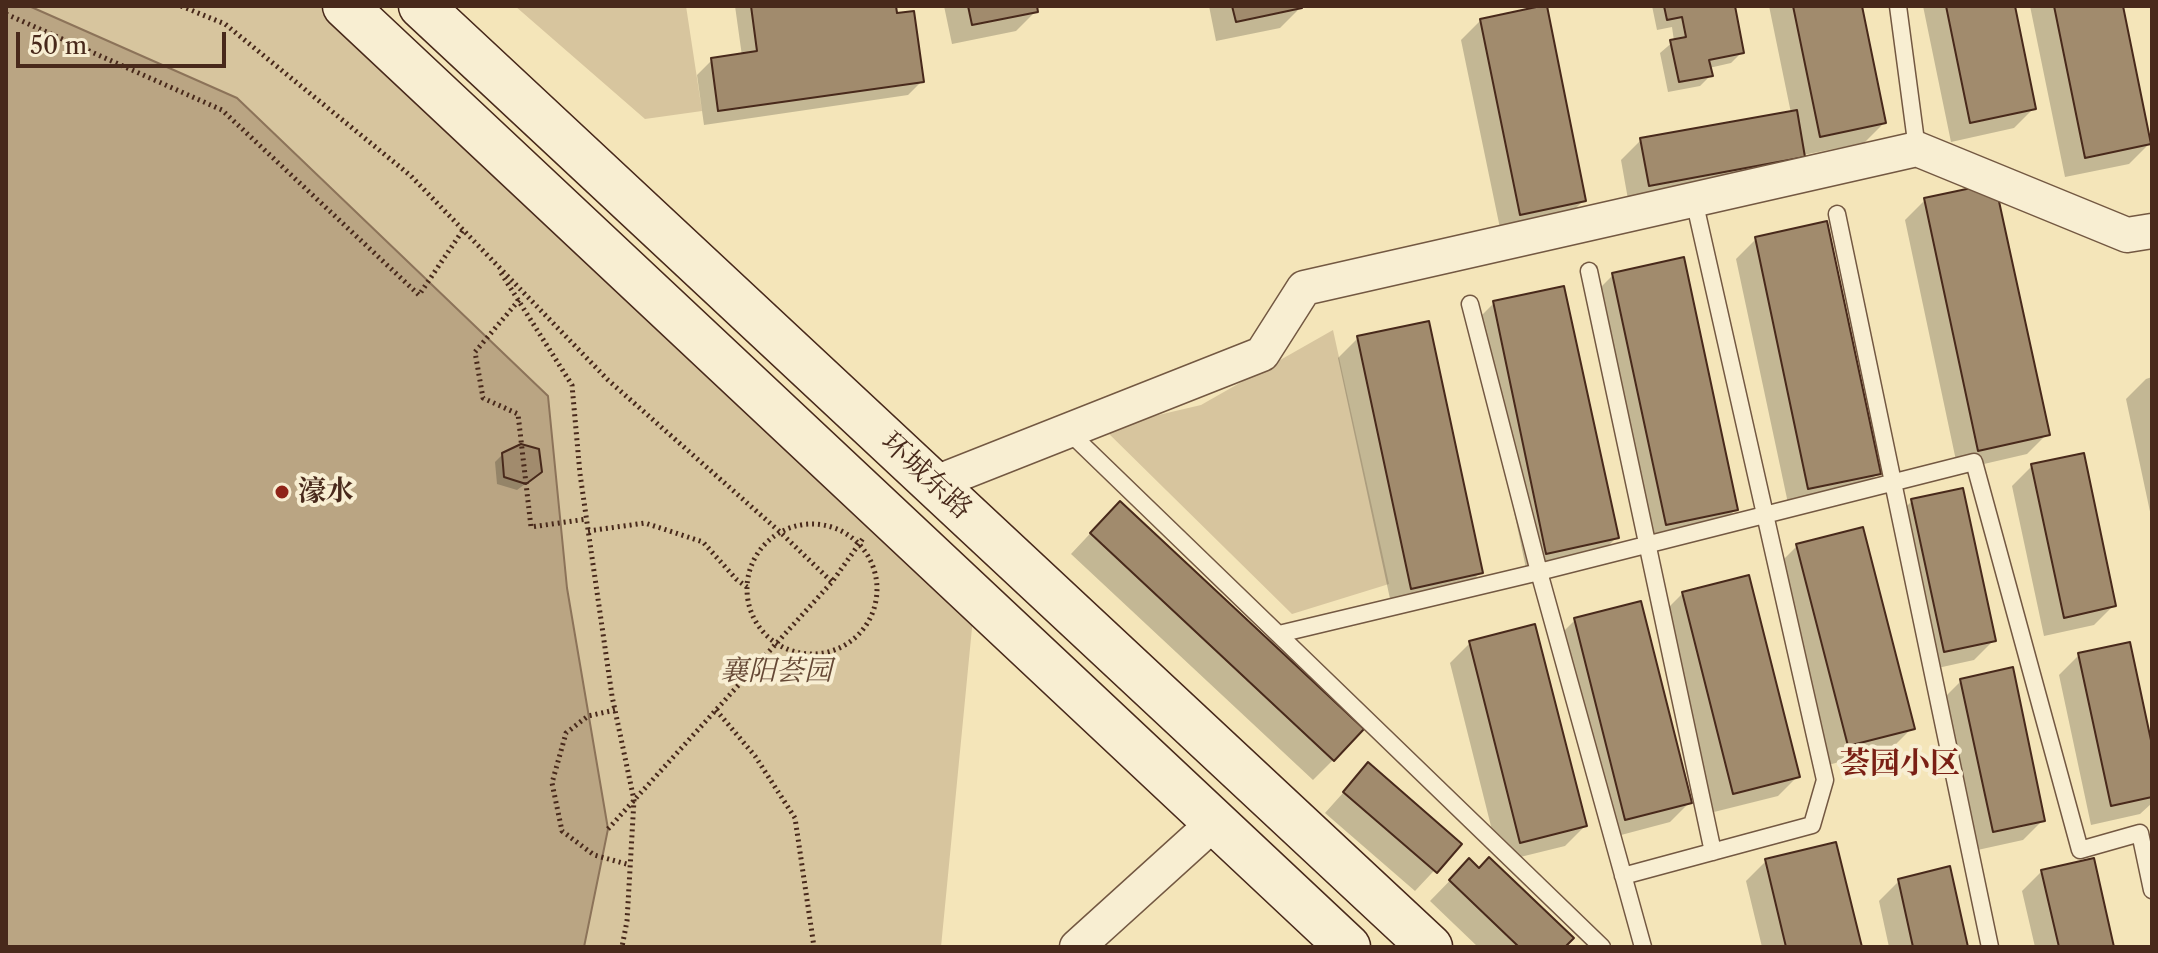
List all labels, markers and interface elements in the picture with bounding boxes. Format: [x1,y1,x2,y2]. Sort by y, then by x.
scale bar [20,16,230,66]
text: 50 m [30,31,87,60]
street label: 环城东路 [874,426,978,526]
place label: 濠水 [298,475,354,509]
marker: 濠水 [273,483,291,501]
park label: 襄阳荟园 [720,655,832,689]
district label: 荟园小区 [1840,746,1960,782]

